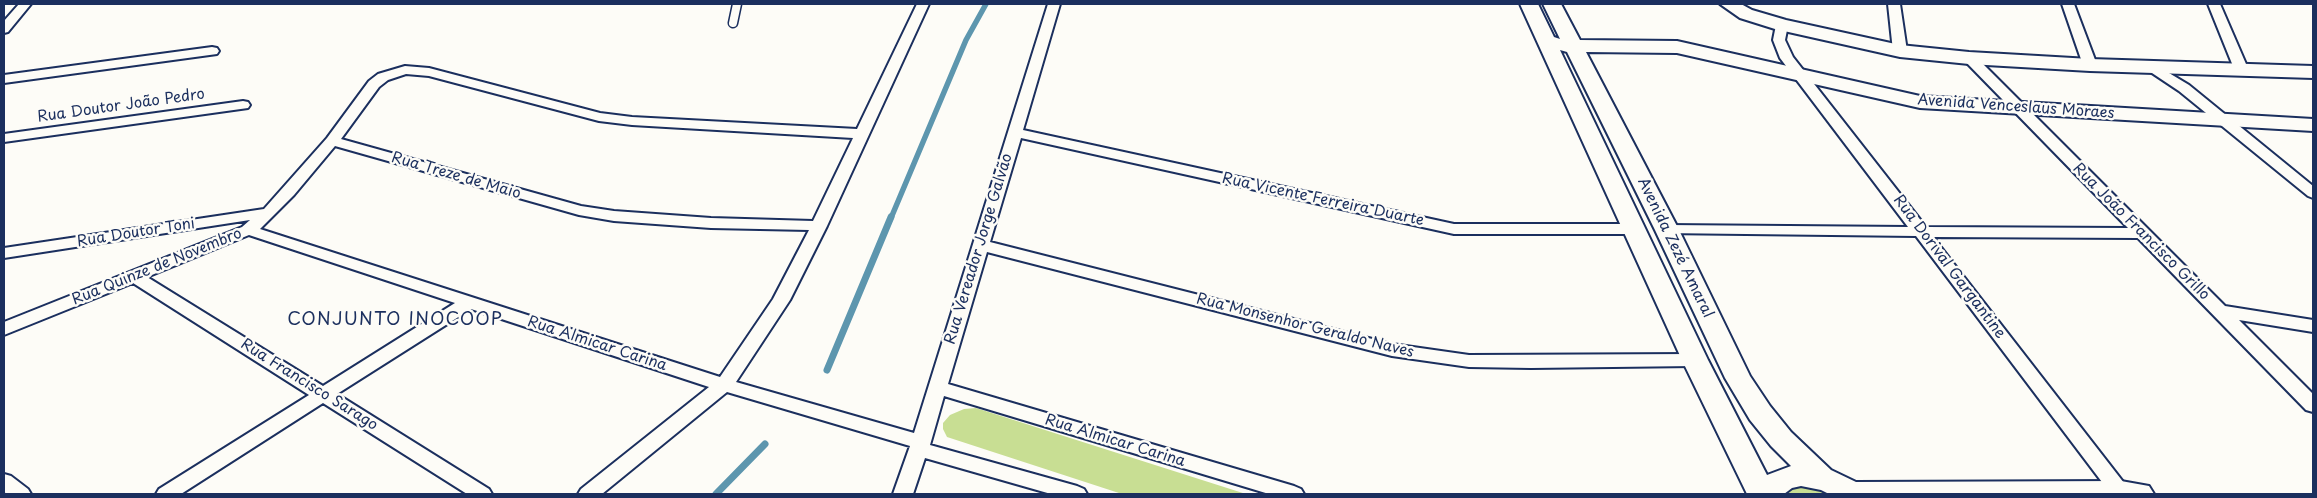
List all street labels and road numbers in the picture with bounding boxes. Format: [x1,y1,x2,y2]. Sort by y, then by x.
street label: Rua Doutor João Pedro [36,85,206,127]
street label: Avenida Venceslaus Moraes [1917,91,2115,123]
street label: Rua Treze de Maio [389,149,523,203]
street label: Rua Vereador Jorge Galvão [941,151,1017,347]
street label: Rua João Francisco Grillo [2069,160,2213,304]
street label: Rua Vicente Ferreira Duarte [1220,170,1426,230]
street label: Avenida Zezé Amaral [1633,175,1717,321]
street label: Rua Dorival Gargantine [1889,192,2009,342]
street label: Rua Doutor Toni [76,215,196,251]
street label: Rua Quinze de Novembro [69,225,245,309]
street label: Rua Monsenhor Geraldo Naves [1194,290,1416,362]
street label: Rua Almicar Carina [525,313,669,375]
street label: Rua Francisco Sarago [237,335,381,435]
street label: Rua Almicar Carina [1043,411,1187,471]

